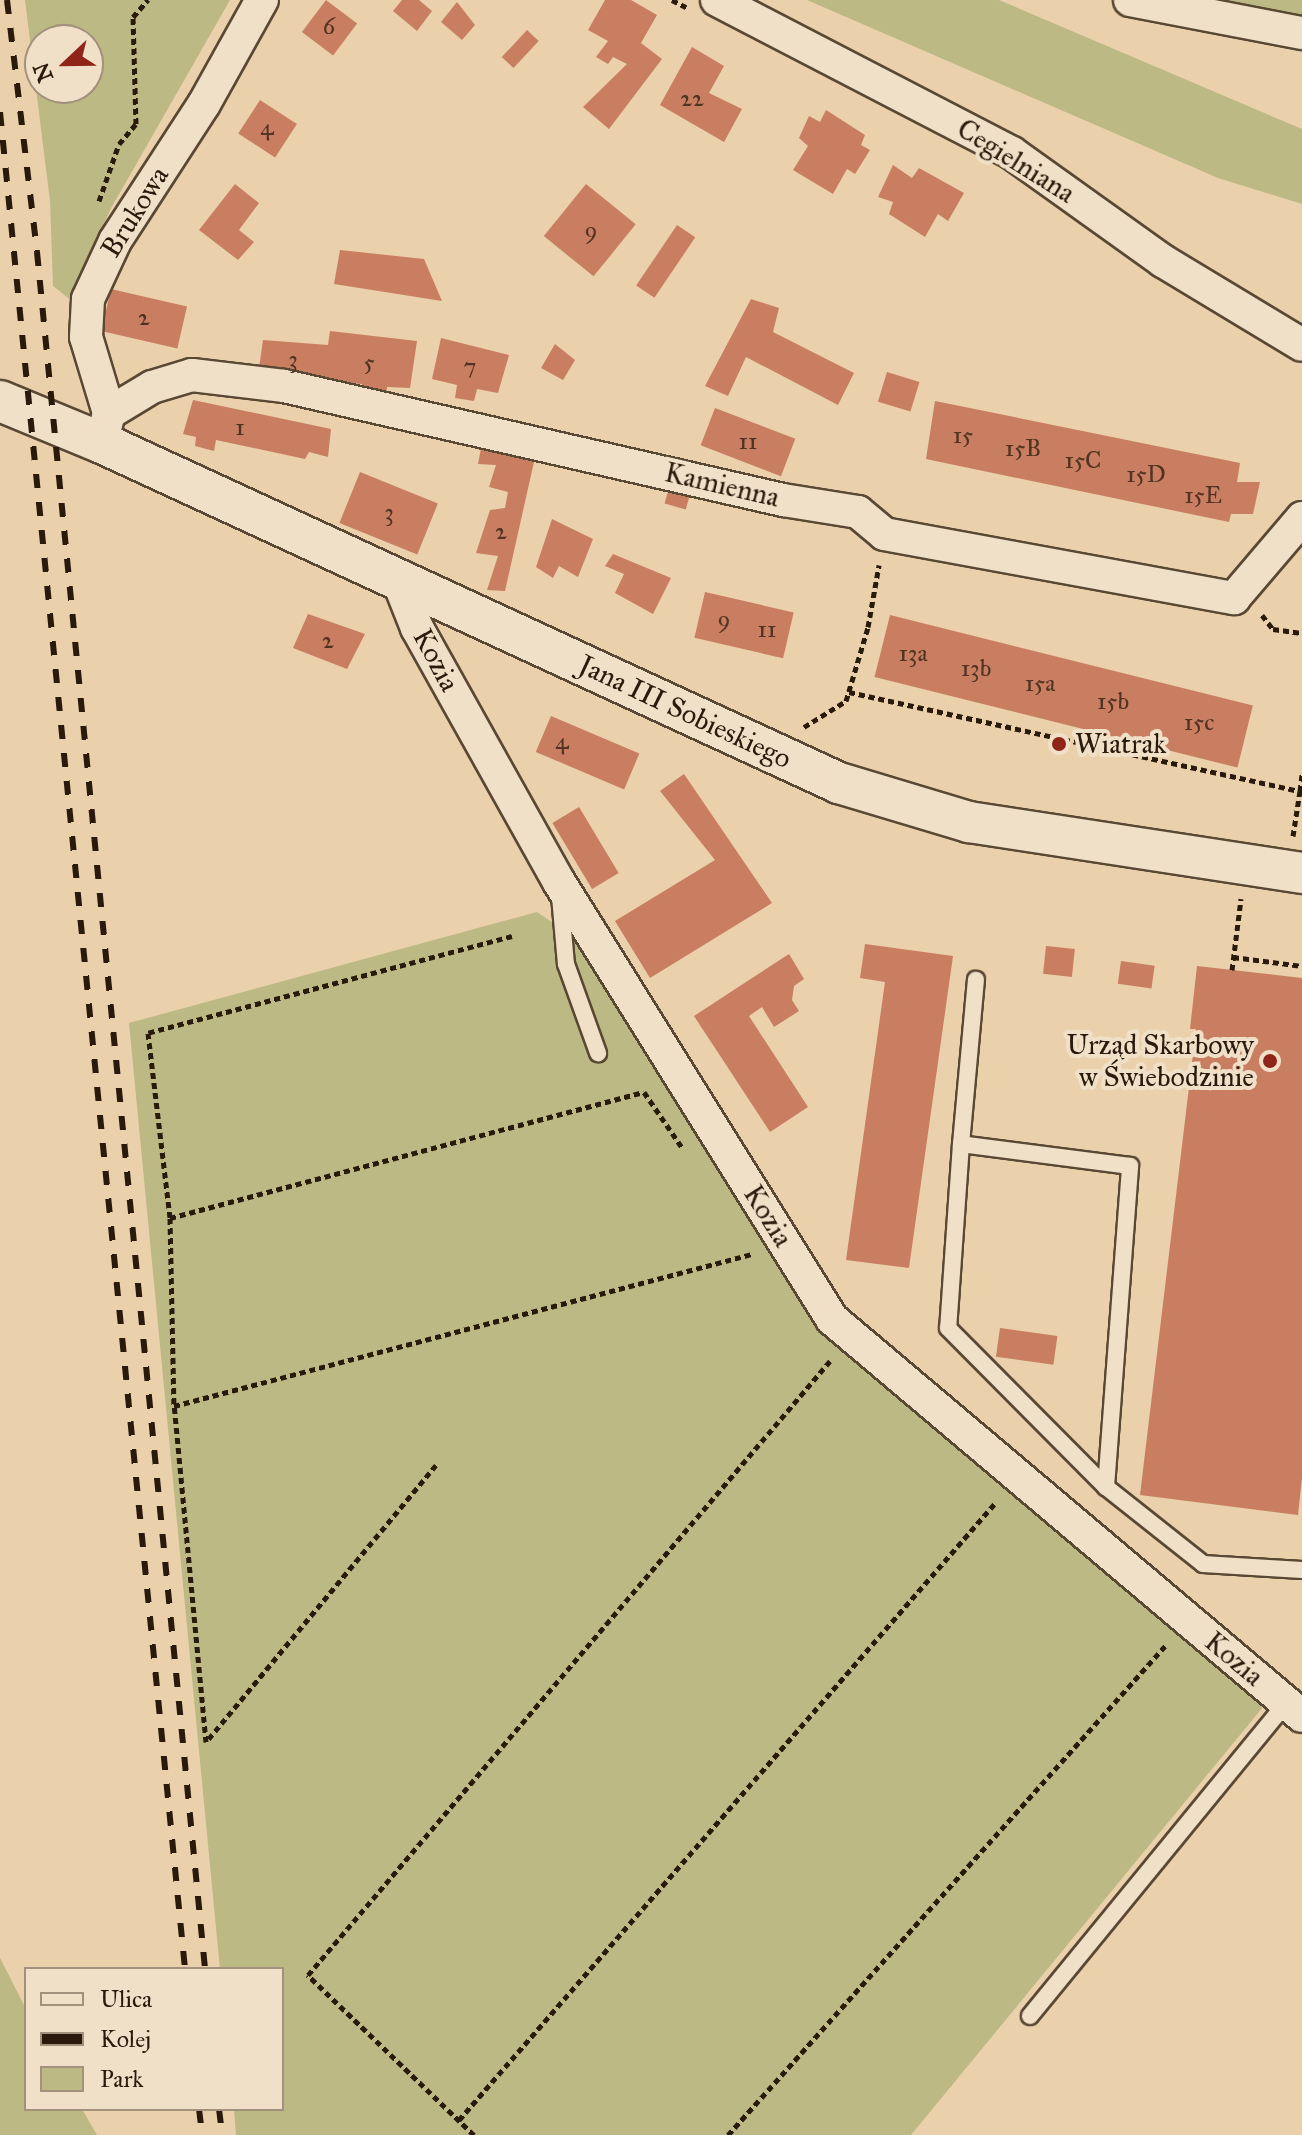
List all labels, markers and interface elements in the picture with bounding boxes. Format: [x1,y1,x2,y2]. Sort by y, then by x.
house number: 6 [323,13,335,41]
north arrow [24,24,104,104]
text: N [27,59,59,86]
house number: 22 [680,85,704,113]
street label: Cegielniana [951,112,1081,210]
house number: 4 [260,114,274,142]
street label: Brukowa [94,160,176,264]
house number: 9 [585,217,597,245]
house number: 2 [138,304,150,332]
house number: 3 [288,346,298,374]
house number: 5 [363,349,375,377]
house number: 7 [464,353,476,381]
house number: 1 [235,414,245,442]
house number: 15 [953,422,973,450]
house number: 11 [739,428,757,456]
house number: 15B [1005,435,1041,463]
house number: 15C [1065,447,1101,475]
street label: Kamienna [661,456,783,514]
house number: 15D [1126,461,1166,489]
house number: 15E [1184,482,1222,510]
house number: 3 [384,499,394,527]
house number: 2 [495,518,507,546]
house number: 9 [718,606,730,634]
house number: 11 [758,616,776,644]
street label: Kozia [406,623,466,697]
house number: 2 [322,627,334,655]
house number: 13a [898,640,928,668]
street label: Jana III Sobieskiego [573,648,797,776]
house number: 13b [961,655,991,683]
house number: 15a [1025,670,1055,698]
house number: 15b [1097,688,1129,716]
house number: 15c [1184,709,1214,737]
place label: Wiatrak [1075,727,1166,761]
house number: 4 [555,728,569,756]
marker: Wiatrak [1050,735,1068,753]
place label: Urząd Skarbowy w Świebodzinie [1067,1028,1254,1094]
marker: Urząd Skarbowy w Świebodzinie [1261,1052,1279,1070]
street label: Kozia [736,1179,800,1253]
street label: Kozia [1198,1625,1270,1693]
legend [24,1967,284,2111]
text: Ulica [100,1984,152,2014]
text: Kolej [100,2024,151,2054]
text: Park [100,2064,143,2094]

